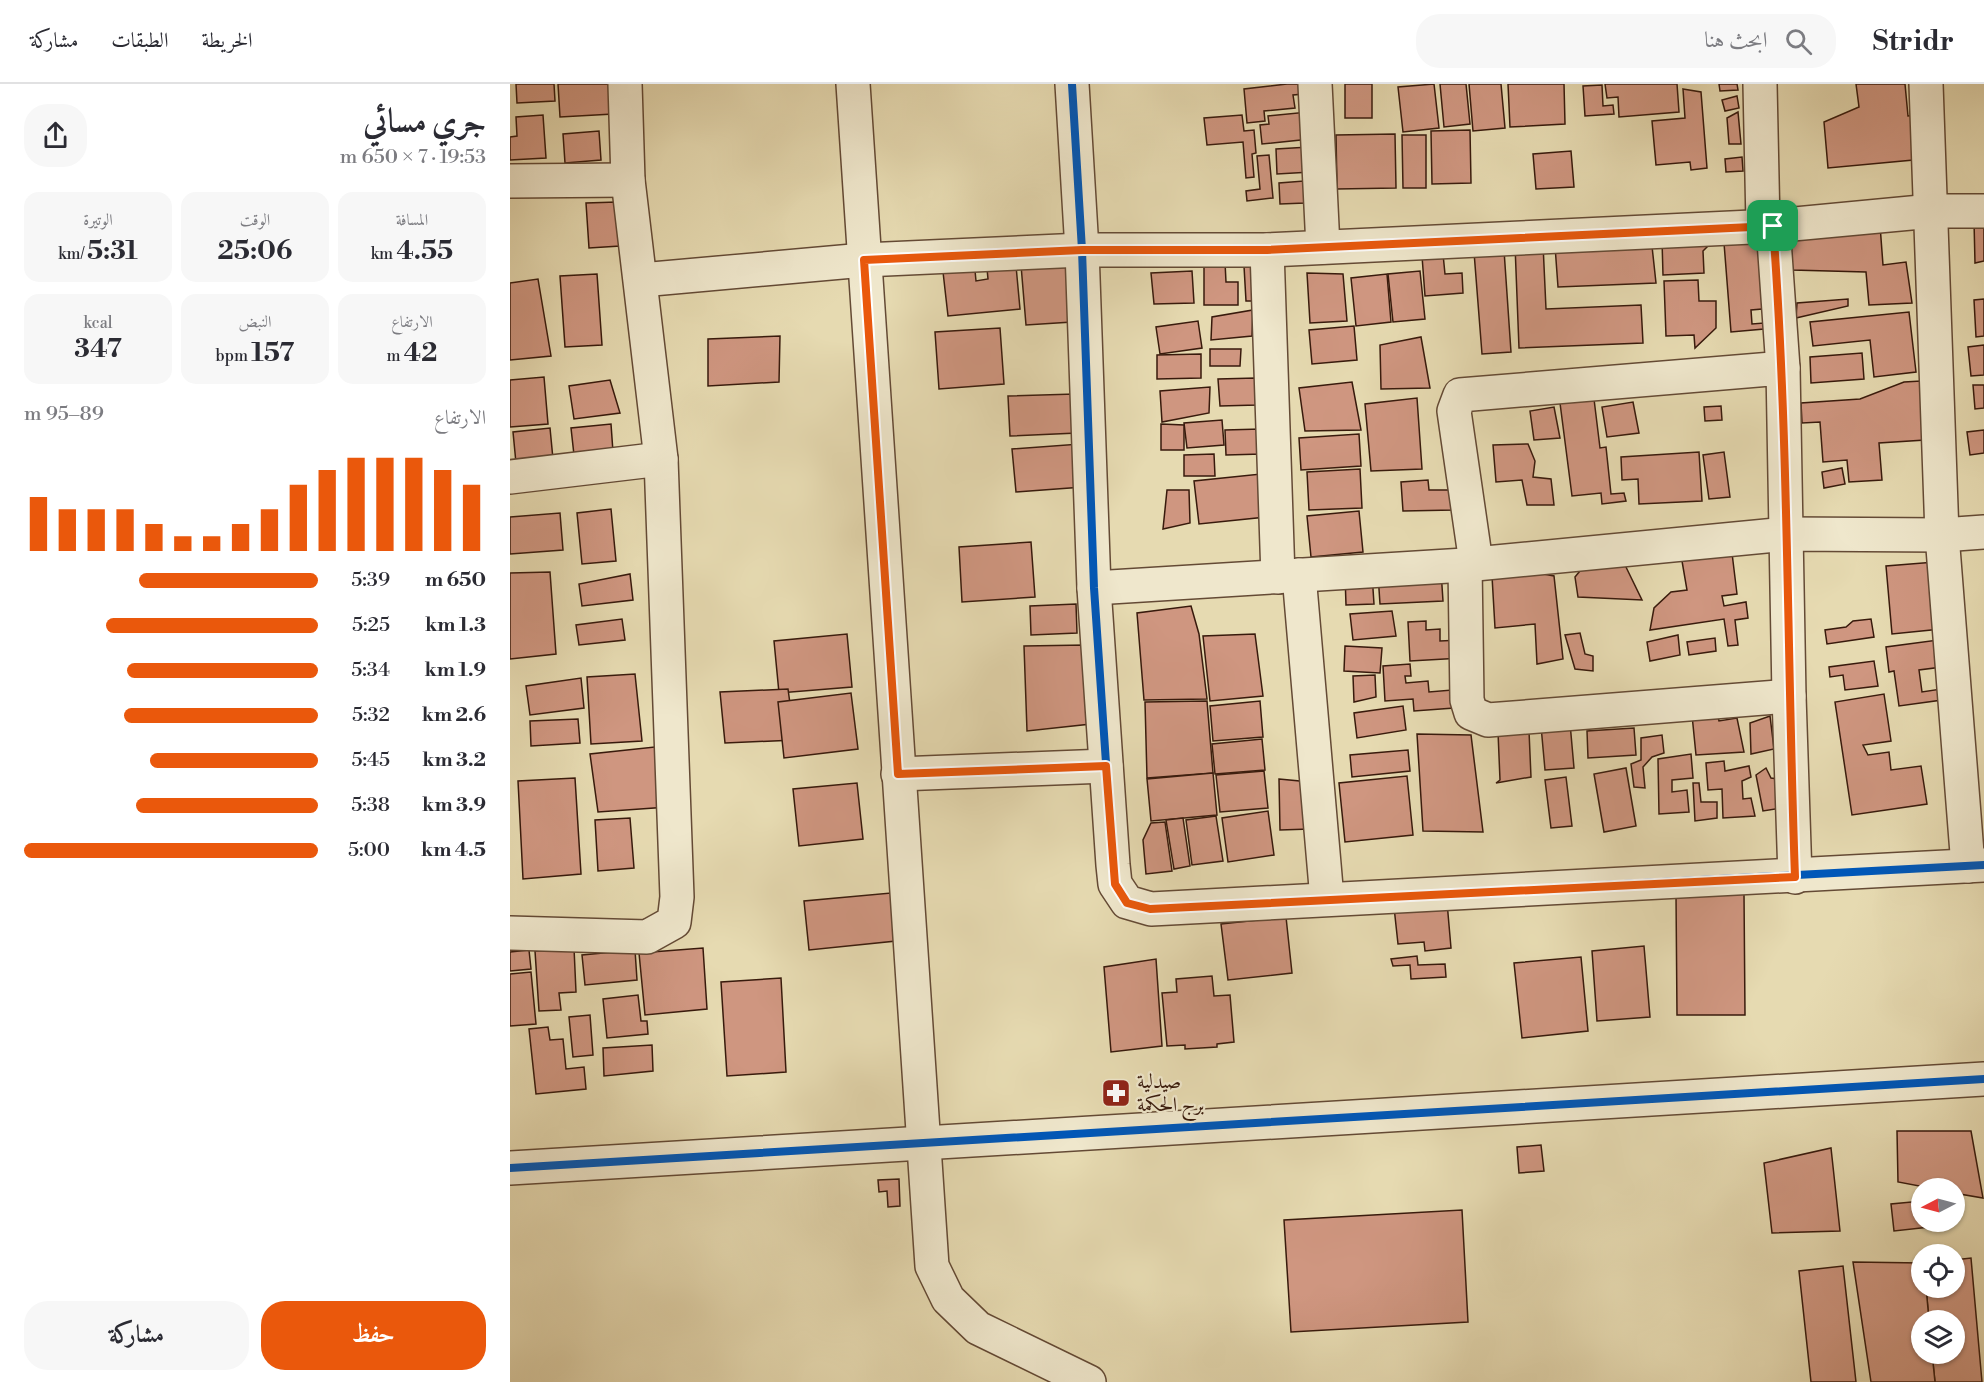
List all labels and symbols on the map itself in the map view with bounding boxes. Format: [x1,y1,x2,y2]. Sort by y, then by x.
pin [1747,200,1798,251]
place label: صيدلية برج الحكمة [1137,1070,1204,1122]
pharmacy icon: صيدلية برج الحكمة [1100,1077,1132,1109]
north arrow [1911,1178,1965,1232]

